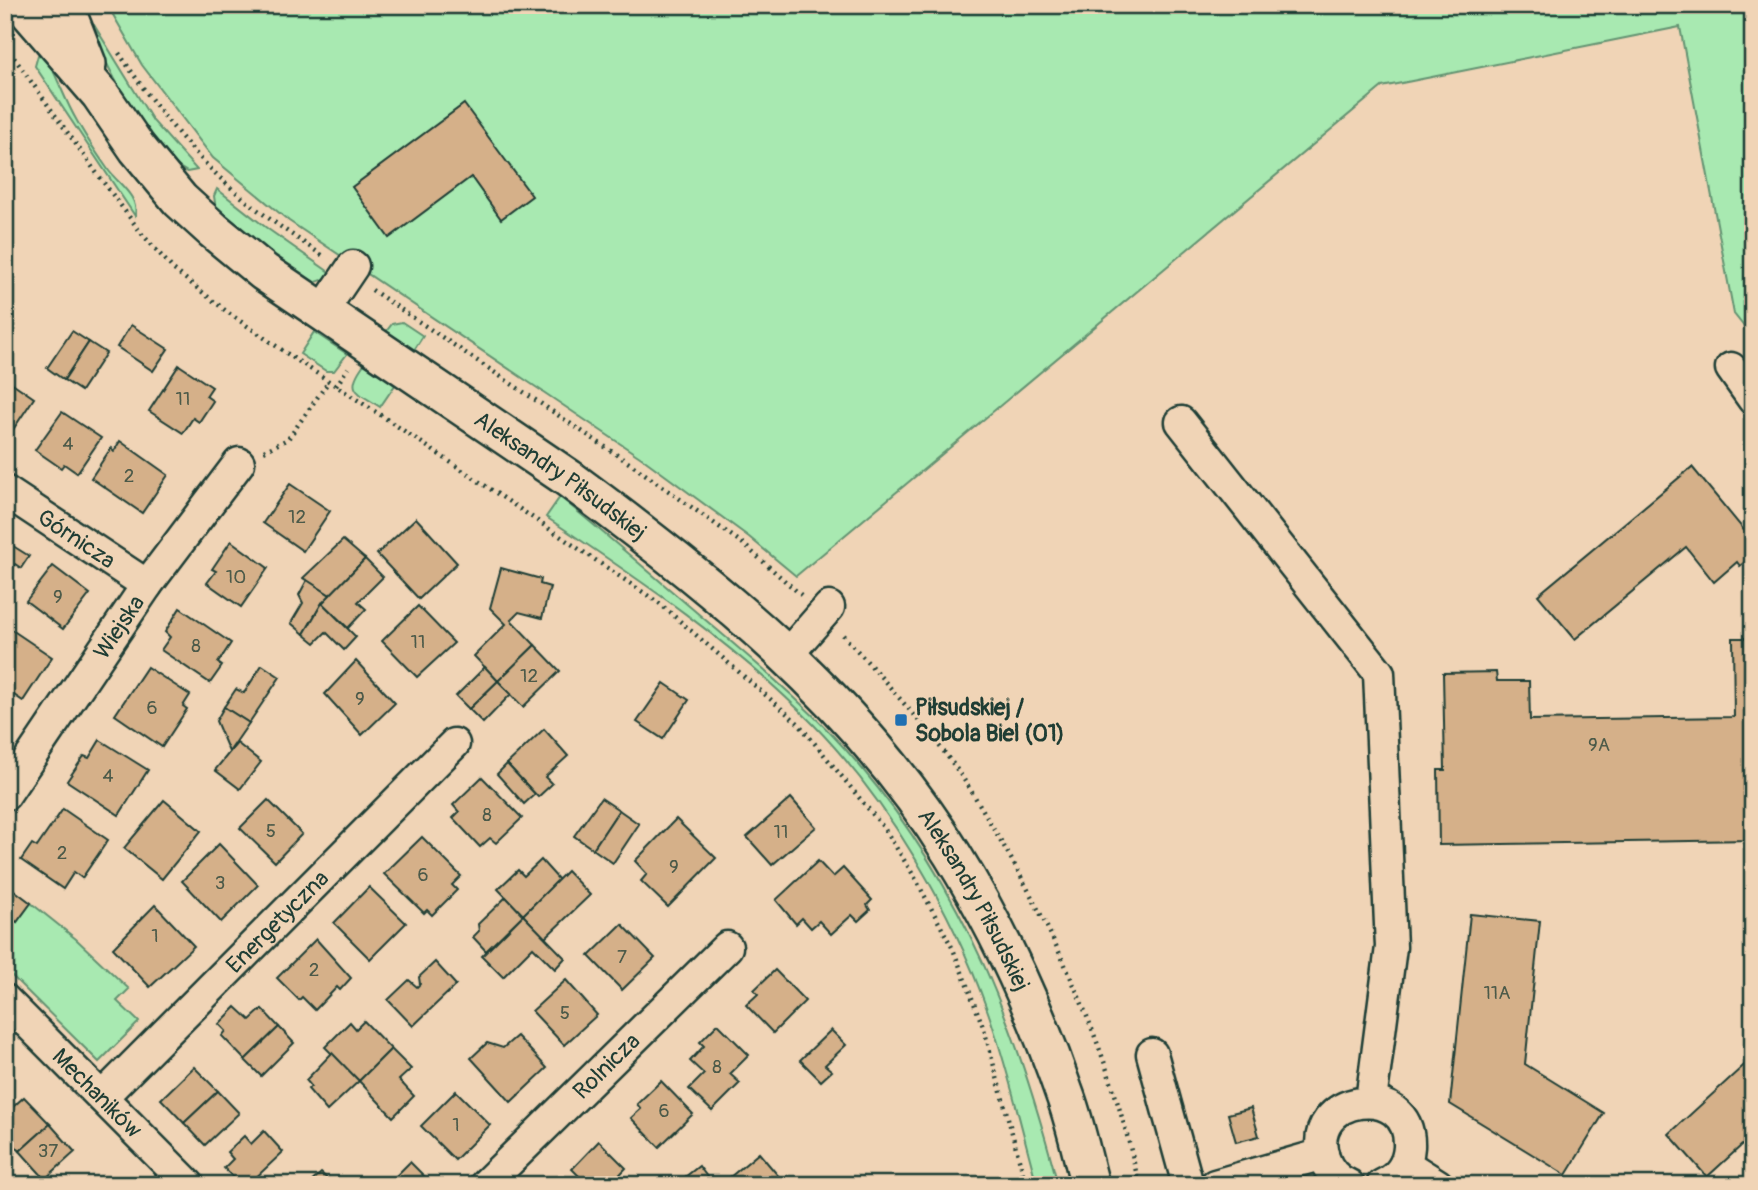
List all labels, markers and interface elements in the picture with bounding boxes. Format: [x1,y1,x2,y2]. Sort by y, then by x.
house number: 11 [176,387,190,411]
street label: Aleksandry Piłsudskiej [469,404,653,547]
house number: 4 [62,432,74,456]
house number: 2 [124,464,134,488]
street label: Górnicza [32,502,121,575]
house number: 12 [288,505,306,529]
house number: 10 [226,565,246,589]
house number: 9 [53,585,63,609]
street label: Wiejska [87,589,151,664]
house number: 11 [411,630,425,654]
house number: 8 [191,634,201,658]
house number: 12 [520,664,538,688]
house number: 9 [355,687,365,711]
place label: Piłsudskiej / Sobola Biel (01) [915,693,1065,748]
house number: 6 [146,696,158,720]
marker: Piłsudskiej / Sobola Biel (01) [893,712,909,728]
house number: 9A [1588,733,1610,757]
house number: 4 [102,764,114,788]
house number: 8 [482,803,492,827]
street label: Aleksandry Piłsudskiej [912,803,1037,995]
house number: 5 [266,819,276,843]
house number: 11 [774,820,788,844]
house number: 2 [57,841,67,865]
house number: 9 [669,855,679,879]
house number: 6 [417,863,429,887]
street label: Energetyczna [220,864,335,979]
house number: 3 [215,871,225,895]
house number: 1 [151,924,159,948]
house number: 7 [617,945,627,969]
house number: 2 [309,958,319,982]
house number: 11A [1483,981,1511,1005]
house number: 5 [560,1001,570,1025]
street label: Rolnicza [567,1026,646,1105]
street label: Mechaników [46,1042,149,1144]
house number: 8 [712,1055,722,1079]
house number: 6 [658,1099,670,1123]
house number: 1 [452,1113,460,1137]
house number: 37 [38,1139,58,1163]

